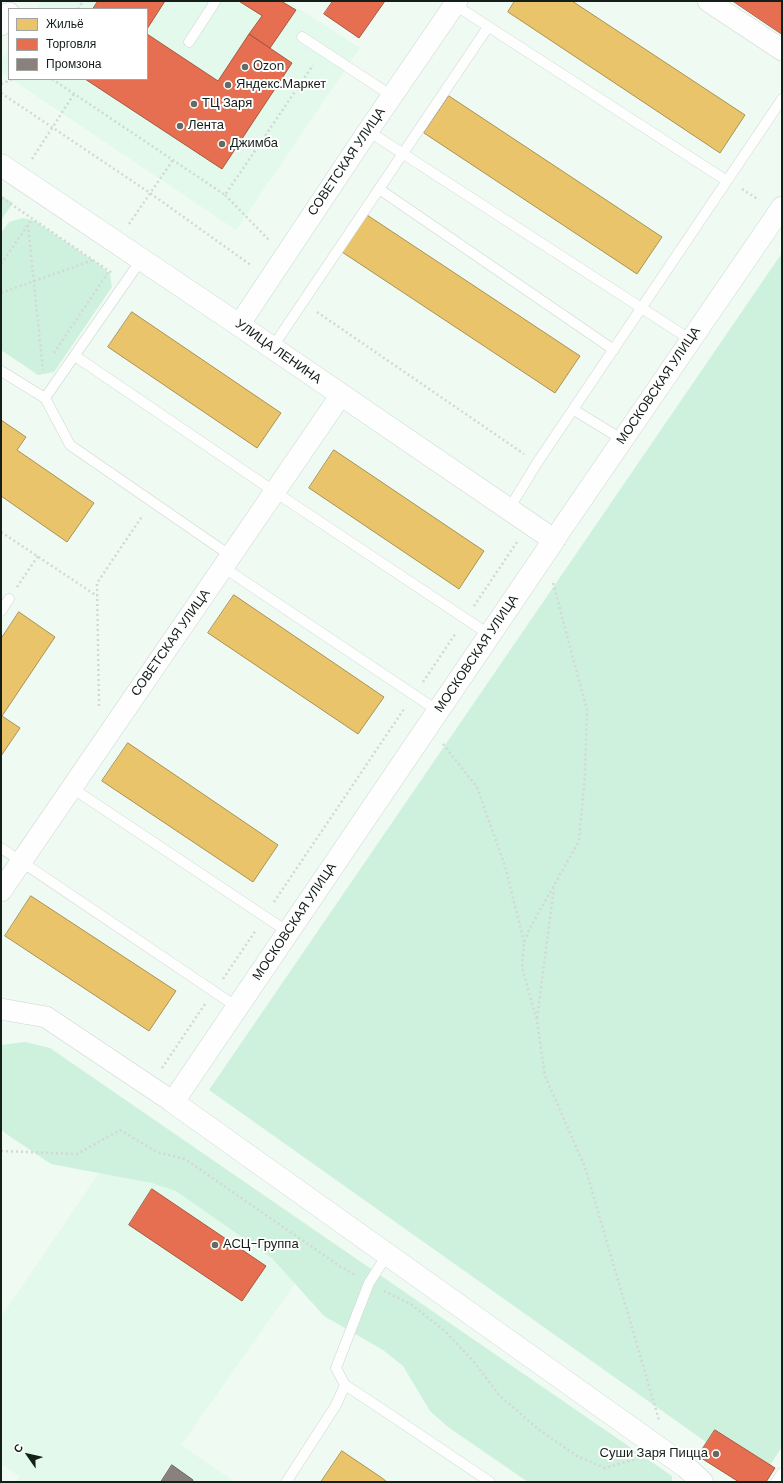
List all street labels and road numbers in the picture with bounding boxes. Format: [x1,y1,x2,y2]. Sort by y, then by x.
street label: СОВЕТСКАЯ УЛИЦА [305,105,389,219]
street label: УЛИЦА ЛЕНИНА [232,317,324,387]
street label: МОСКОВСКАЯ УЛИЦА [614,324,704,448]
street label: СОВЕТСКАЯ УЛИЦА [128,587,214,699]
street label: МОСКОВСКАЯ УЛИЦА [432,592,522,716]
street label: МОСКОВСКАЯ УЛИЦА [250,860,340,984]

